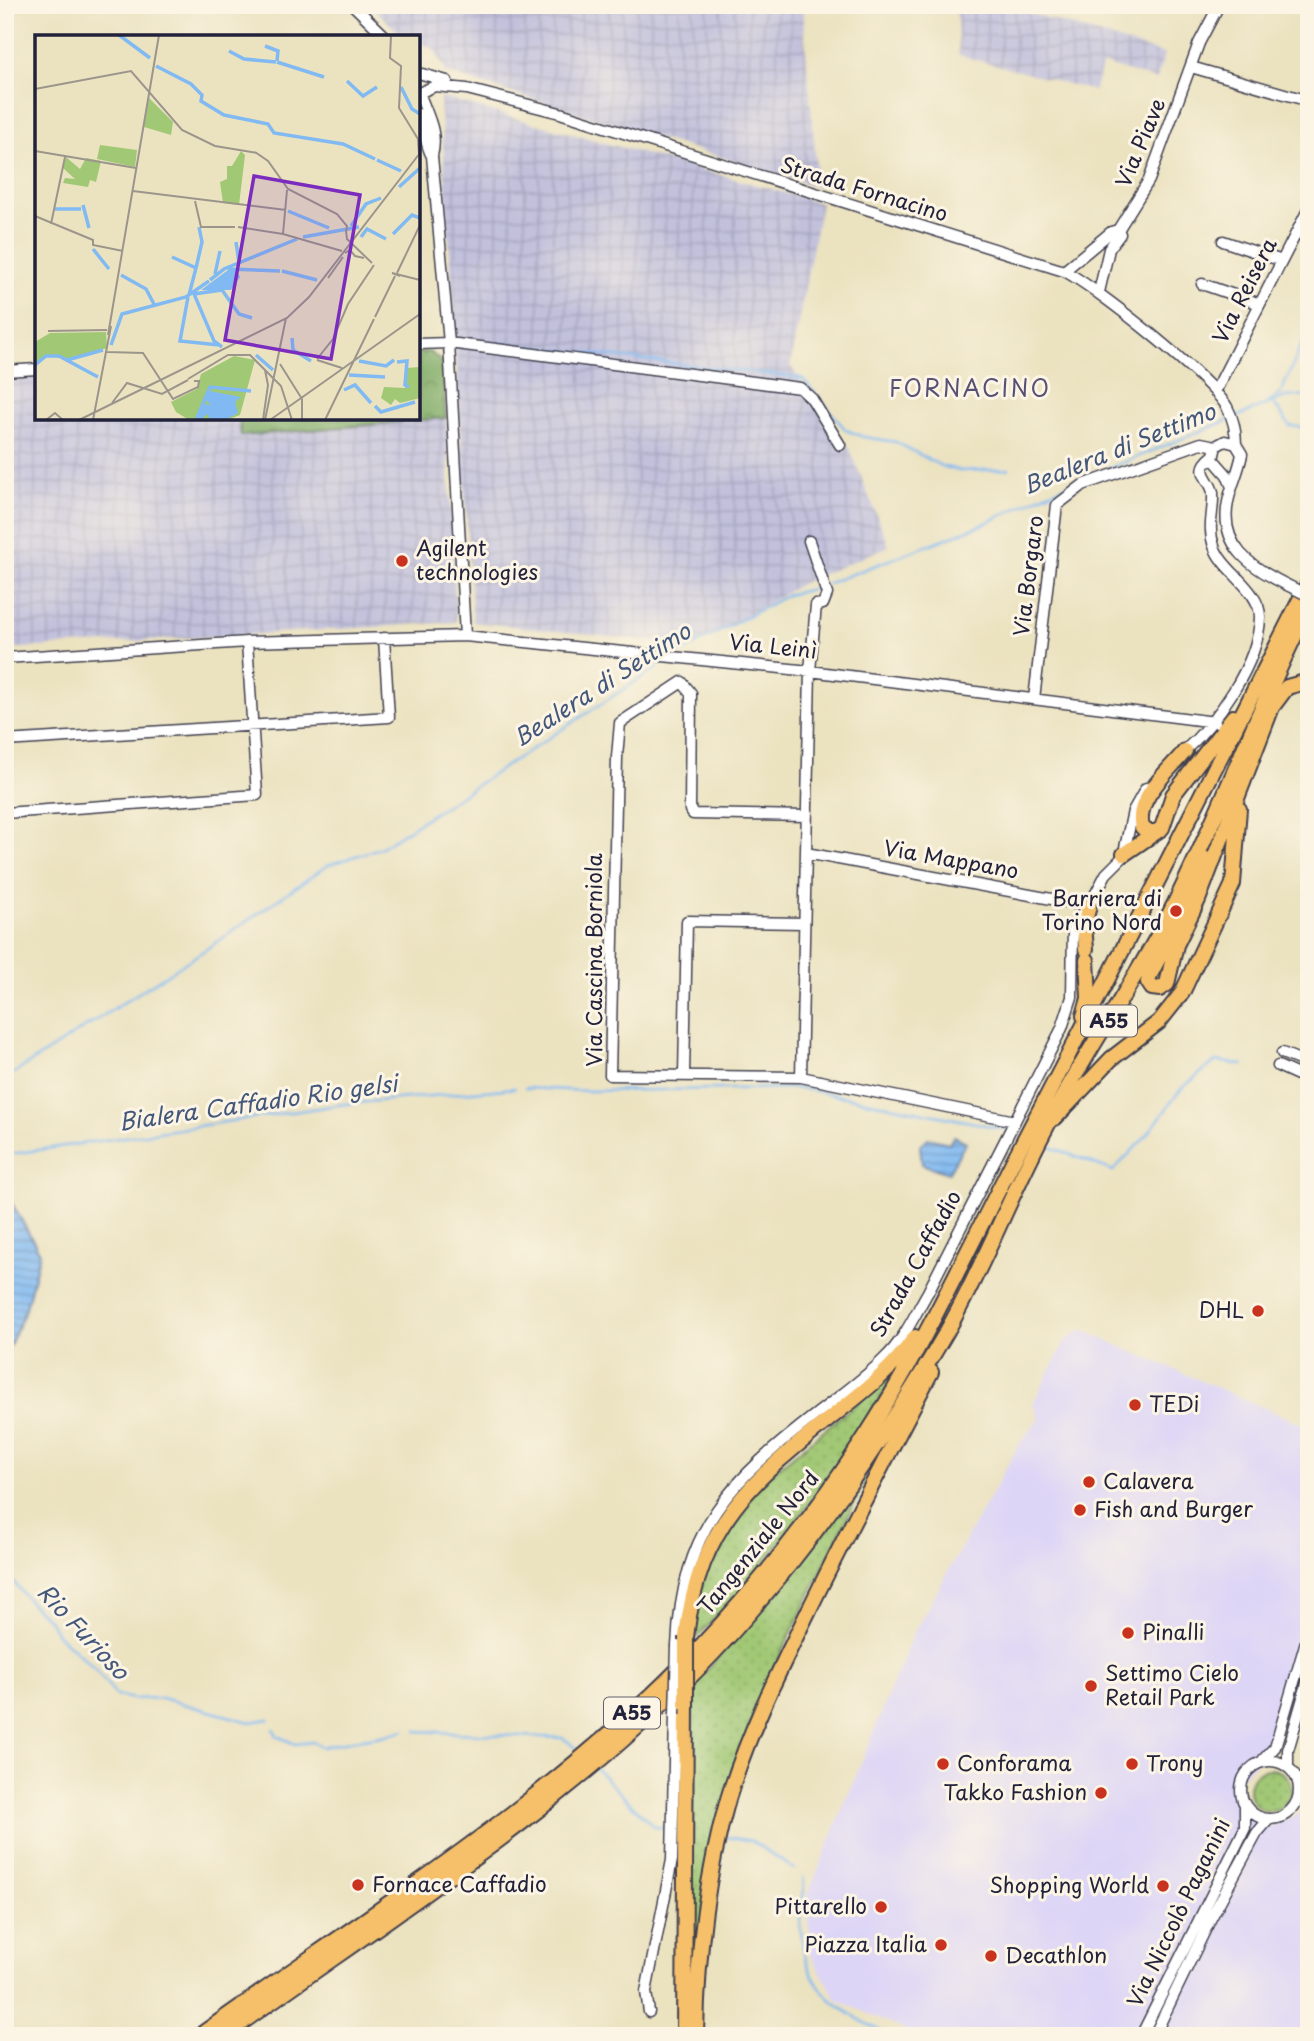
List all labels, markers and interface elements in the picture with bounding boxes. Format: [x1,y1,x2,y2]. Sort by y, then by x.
inset map [35,35,420,420]
street label: Via Piave [1106,92,1172,192]
street label: Strada Fornacino [777,147,952,229]
street label: Via Reisera [1203,232,1284,349]
district label: FORNACINO [889,370,1051,405]
water label: Bealera di Settimo [1017,392,1221,502]
street label: Via Borgaro [1004,513,1050,638]
place label: Agilent technologies [416,531,538,587]
marker: Agilent technologies [394,553,410,569]
water label: Bealera di Settimo [505,612,698,754]
street label: Via Leinì [728,624,819,666]
street label: Via Mappano [881,830,1021,886]
street label: Via Cascina Borniola [577,852,609,1067]
place label: Barriera di Torino Nord [1042,881,1162,937]
marker: Barriera di Torino Nord [1168,903,1184,919]
road number: A55 [1081,1006,1137,1036]
water label: Bialera Caffadio Rio gelsi [116,1064,403,1138]
street label: Strada Caffadio [861,1184,968,1342]
place label: DHL [1199,1293,1244,1325]
marker: DHL [1250,1303,1266,1319]
place label: TEDi [1149,1387,1200,1419]
marker: TEDi [1127,1397,1143,1413]
street label: Tangenziale Nord [689,1463,826,1621]
place label: Calavera [1103,1464,1194,1496]
marker: Calavera [1081,1474,1097,1490]
place label: Fish and Burger [1094,1492,1253,1524]
marker: Fish and Burger [1072,1502,1088,1518]
water label: Rio Furioso [30,1575,139,1688]
place label: Pinalli [1142,1615,1204,1647]
marker: Pinalli [1120,1625,1136,1641]
place label: Settimo Cielo Retail Park [1105,1656,1239,1712]
marker: Settimo Cielo Retail Park [1083,1678,1099,1694]
road number: A55 [604,1698,660,1728]
place label: Conforama [957,1746,1072,1778]
place label: Trony [1146,1746,1203,1778]
marker: Conforama [935,1756,951,1772]
marker: Trony [1124,1756,1140,1772]
place label: Takko Fashion [944,1775,1087,1807]
marker: Takko Fashion [1093,1785,1109,1801]
street label: Via Niccolò Paganini [1117,1812,1237,2012]
place label: Fornace Caffadio [372,1867,547,1899]
place label: Shopping World [989,1868,1149,1900]
marker: Fornace Caffadio [350,1877,366,1893]
marker: Shopping World [1155,1878,1171,1894]
place label: Pittarello [775,1889,867,1921]
marker: Pittarello [873,1899,889,1915]
place label: Piazza Italia [805,1927,927,1959]
marker: Piazza Italia [933,1937,949,1953]
place label: Decathlon [1005,1938,1107,1970]
marker: Decathlon [983,1948,999,1964]

